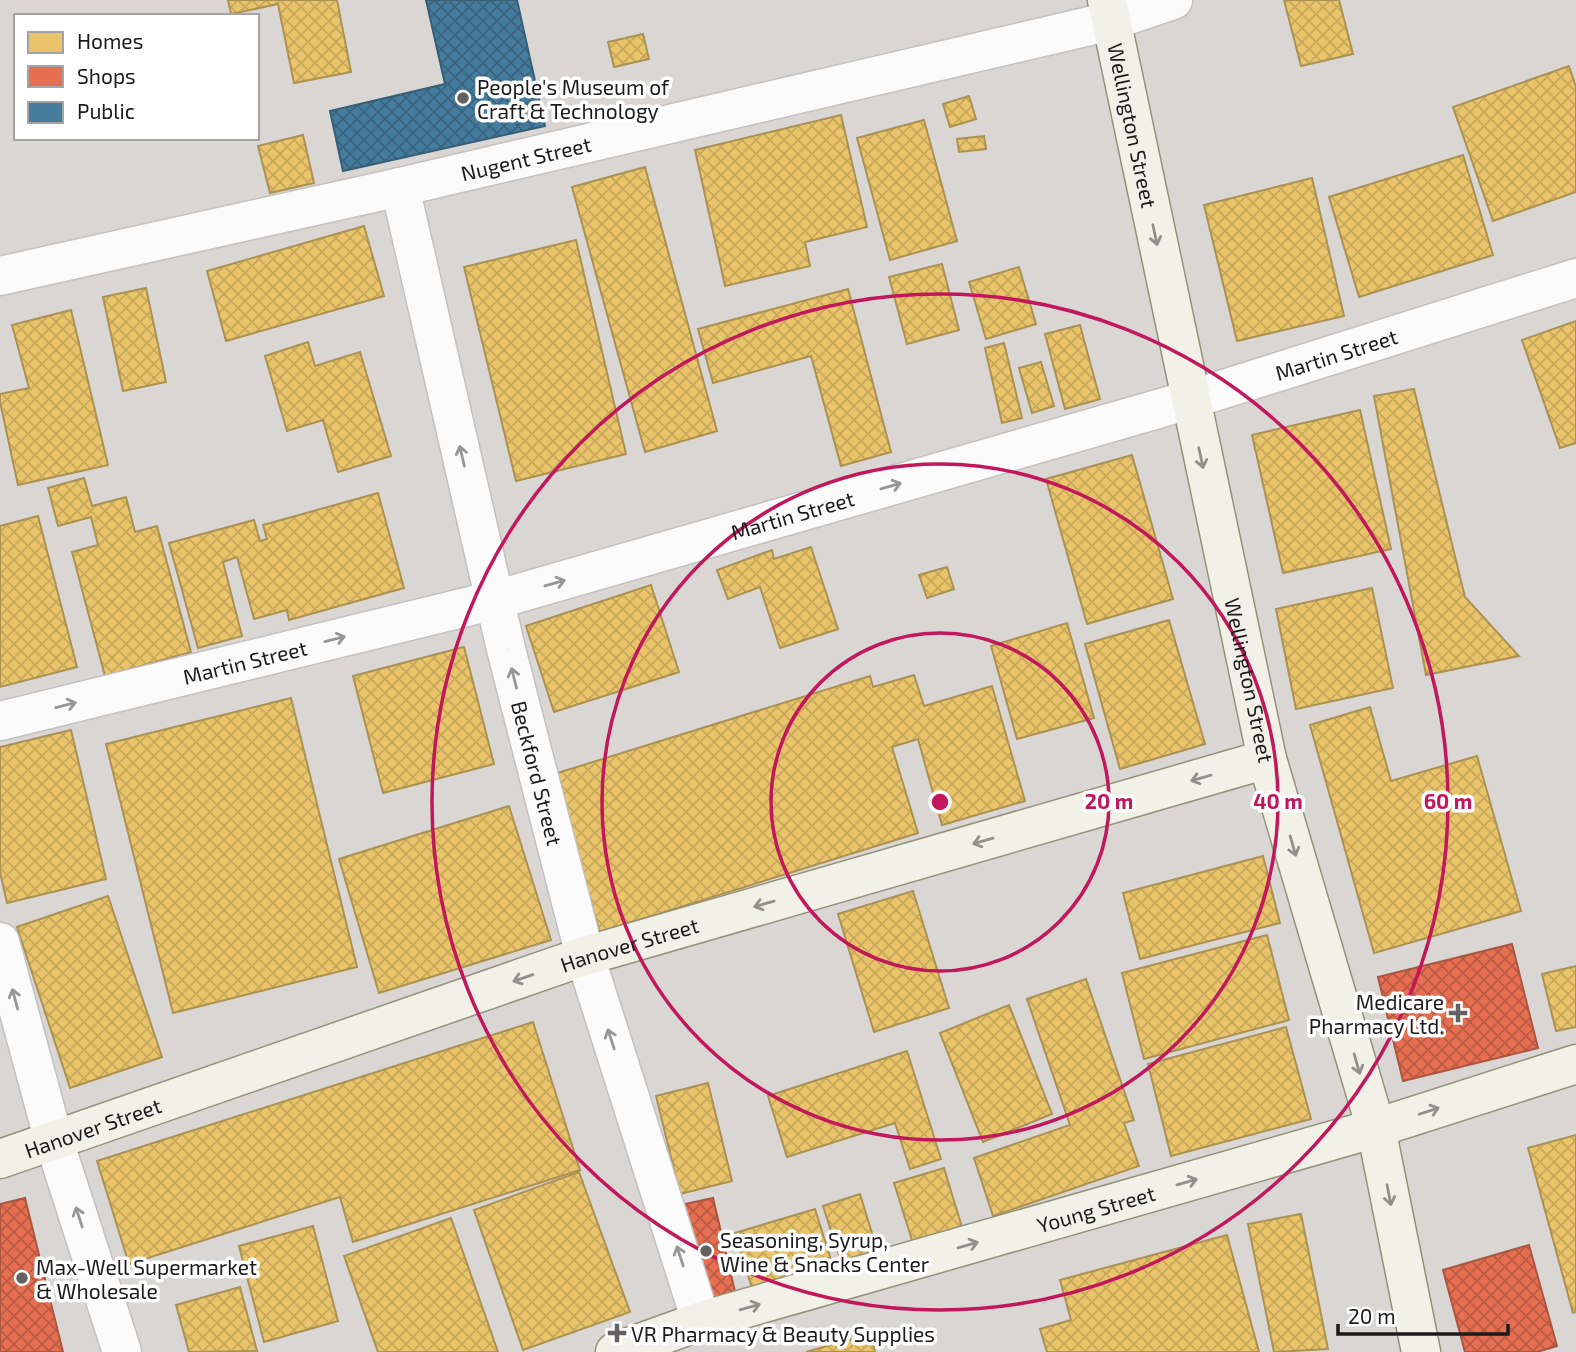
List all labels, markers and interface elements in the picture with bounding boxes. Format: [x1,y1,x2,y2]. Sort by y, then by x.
legend [14,14,259,140]
text: Homes [77,28,143,53]
street label: Wellington Street [1104,41,1163,210]
text: Shops [77,63,136,88]
place label: People's Museum of Craft & Technology [477,74,670,123]
marker: People's Museum of Craft & Technology [455,90,471,106]
text: Public [77,98,135,123]
street label: Nugent Street [458,130,593,185]
one-way arrow [1148,223,1162,246]
street label: Martin Street [1272,323,1400,385]
one-way arrow [455,445,468,468]
one-way arrow [1195,446,1209,469]
one-way arrow [880,478,902,491]
street label: Martin Street [728,485,857,544]
one-way arrow [544,575,566,588]
street label: Wellington Street [1221,595,1280,765]
one-way arrow [323,632,346,645]
street label: Martin Street [180,634,309,688]
one-way arrow [507,667,520,690]
one-way arrow [54,698,77,711]
street label: Beckford Street [507,698,568,848]
one-way arrow [1191,772,1213,785]
text: 20 m [1085,788,1133,813]
text: 40 m [1253,788,1303,813]
text: 60 m [1424,788,1472,813]
centre of rings [928,790,952,814]
one-way arrow [1287,835,1300,857]
one-way arrow [972,836,994,849]
one-way arrow [754,899,776,912]
street label: Hanover Street [557,911,701,976]
one-way arrow [513,973,535,985]
one-way arrow [8,988,21,1010]
place label: Medicare Pharmacy Ltd. [1309,989,1444,1038]
marker: Medicare Pharmacy Ltd. [1450,1005,1466,1021]
one-way arrow [604,1028,617,1050]
one-way arrow [1351,1052,1364,1075]
street label: Hanover Street [21,1092,164,1162]
one-way arrow [1418,1104,1440,1117]
one-way arrow [1175,1175,1198,1188]
street label: Young Street [1034,1179,1158,1237]
one-way arrow [1383,1183,1397,1206]
one-way arrow [71,1206,84,1228]
place label: Seasoning, Syrup, Wine & Snacks Center [720,1227,930,1276]
one-way arrow [957,1237,979,1250]
marker: Seasoning, Syrup, Wine & Snacks Center [698,1243,714,1259]
one-way arrow [673,1245,686,1267]
place label: Max-Well Supermarket & Wholesale [36,1254,257,1303]
marker: Max-Well Supermarket & Wholesale [14,1270,30,1286]
scale bar [1338,1292,1508,1336]
one-way arrow [738,1300,760,1313]
text: 20 m [1348,1303,1396,1328]
place label: VR Pharmacy & Beauty Supplies [631,1321,935,1346]
marker: VR Pharmacy & Beauty Supplies [609,1325,625,1341]

